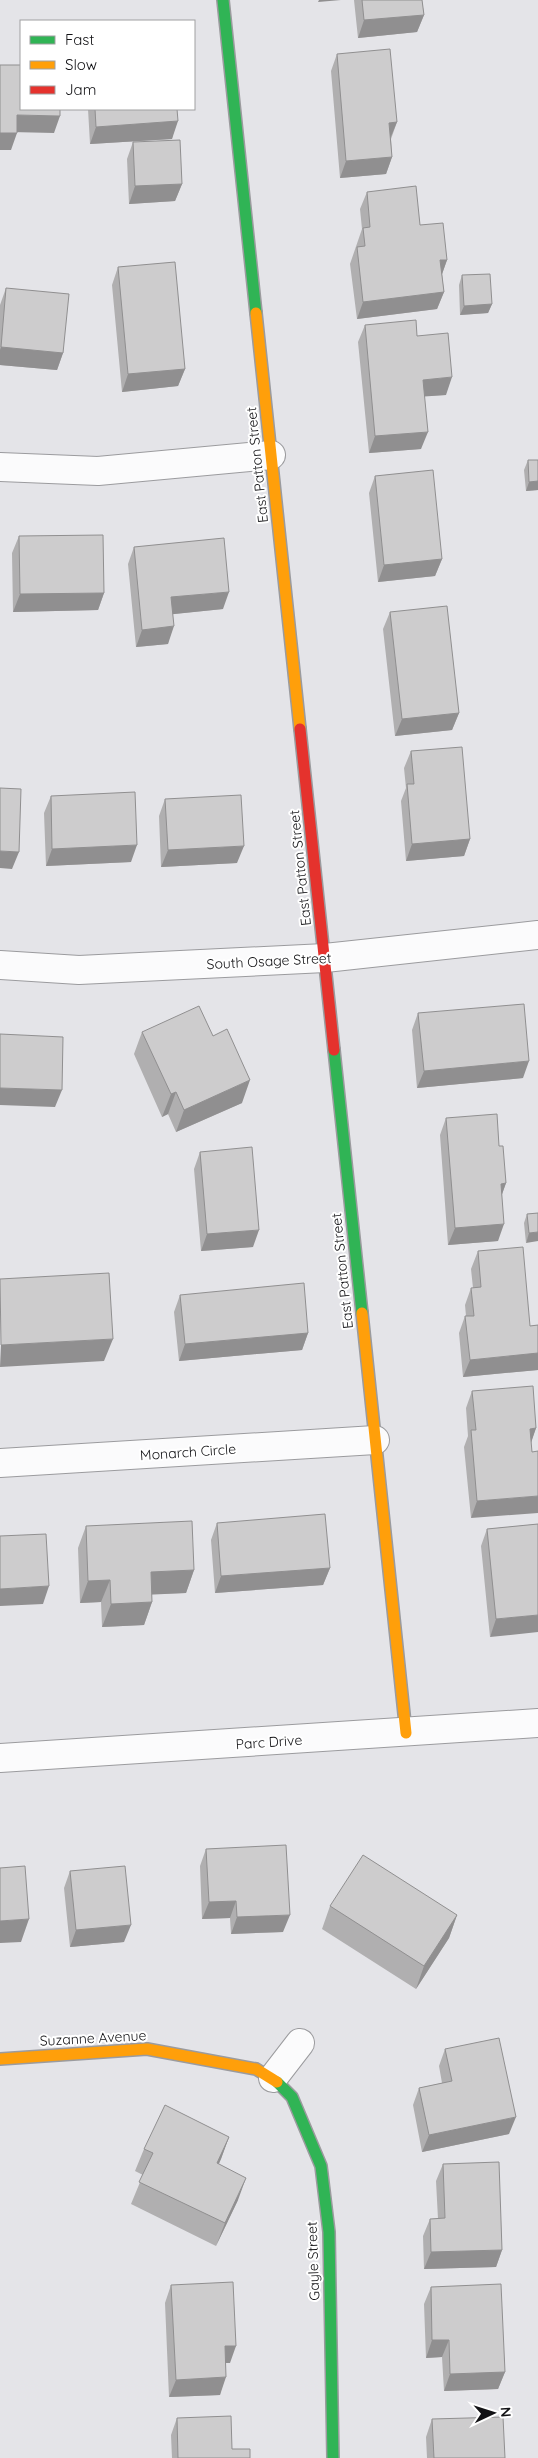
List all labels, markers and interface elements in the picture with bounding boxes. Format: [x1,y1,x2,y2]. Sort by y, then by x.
legend [20,20,195,110]
text: Fast [65,30,94,49]
text: Slow [65,55,97,74]
text: Jam [65,80,96,99]
street label: East Patton Street [242,406,272,524]
street label: East Patton Street [285,809,315,927]
street label: South Osage Street [206,949,332,973]
street label: East Patton Street [327,1212,357,1330]
street label: Monarch Circle [139,1440,237,1464]
street label: Parc Drive [235,1731,303,1753]
street label: Suzanne Avenue [39,2026,147,2050]
street label: Gayle Street [303,2221,323,2301]
north arrow [468,2388,518,2438]
text: N [497,2406,515,2418]

